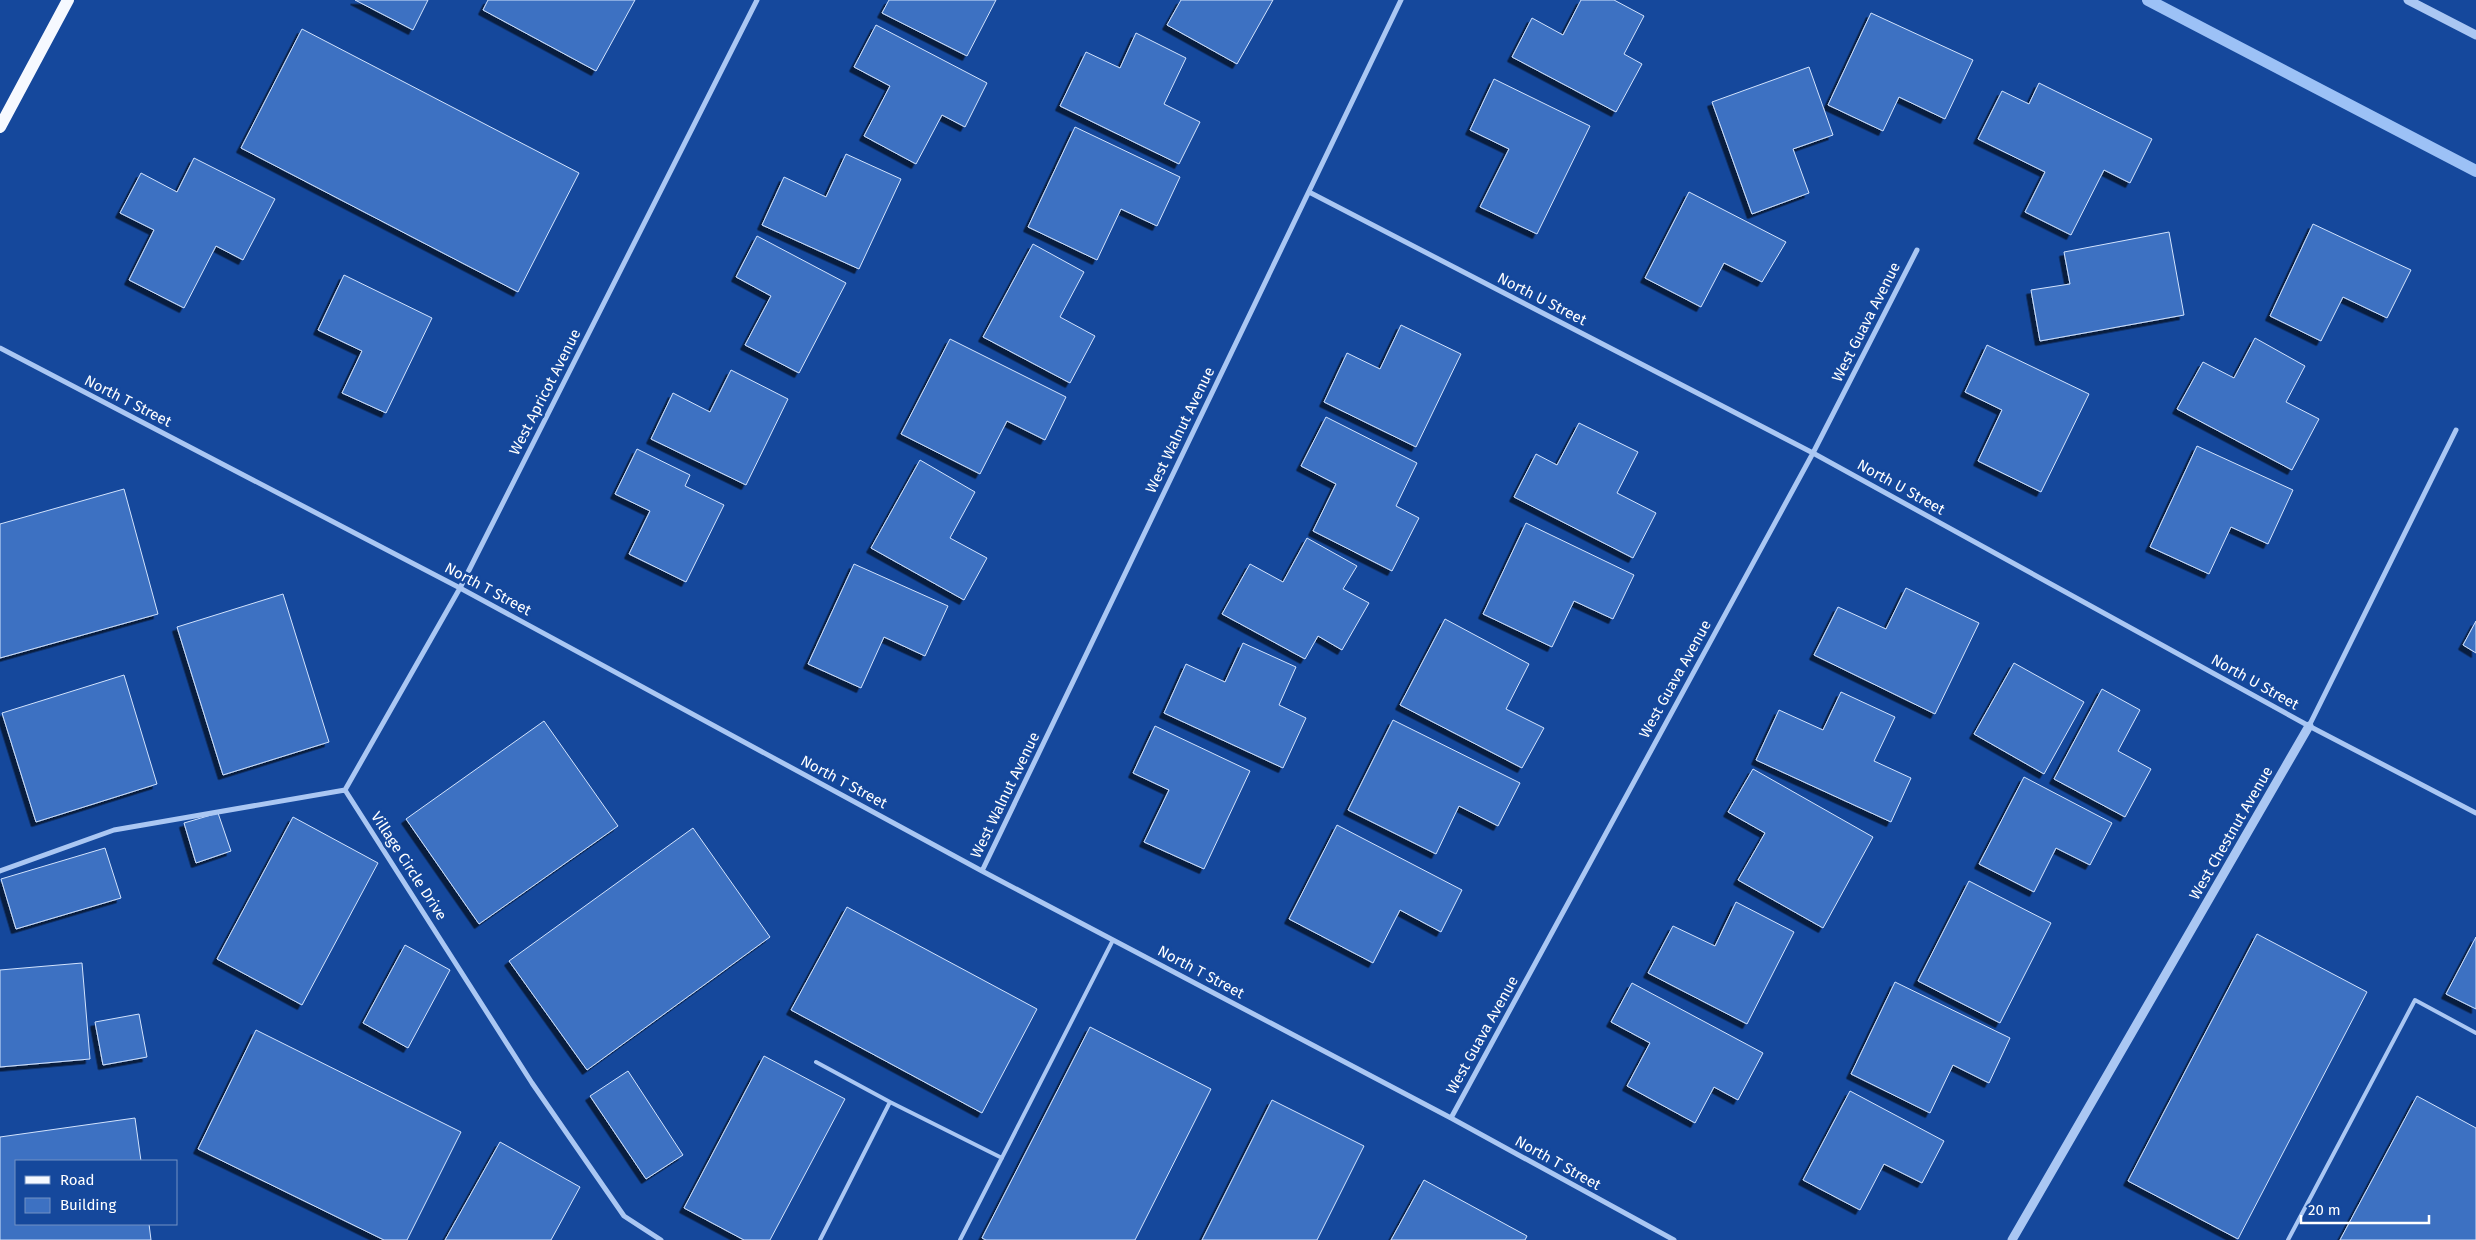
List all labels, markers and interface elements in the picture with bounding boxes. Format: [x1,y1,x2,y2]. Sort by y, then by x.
street label: West Guava Avenue [1828,259,1904,385]
street label: North U Street [1494,269,1590,329]
street label: West Apricot Avenue [505,326,585,458]
street label: West Walnut Avenue [1142,364,1218,496]
street label: North T Street [81,371,175,431]
street label: North U Street [1854,455,1949,519]
street label: North T Street [442,559,535,620]
street label: West Guava Avenue [1635,617,1715,741]
street label: North U Street [2208,650,2303,714]
street label: West Walnut Avenue [967,729,1043,861]
street label: North T Street [798,752,891,813]
street label: West Chestnut Avenue [2185,763,2277,903]
street label: Village Circle Drive [367,808,451,924]
street label: North T Street [1155,942,1248,1003]
street label: West Guava Avenue [1442,973,1522,1097]
street label: North T Street [1512,1132,1605,1194]
legend [15,1160,178,1225]
text: Road [60,1171,95,1189]
scale bar [2301,1192,2428,1224]
text: Building [60,1196,116,1214]
text: 20 m [2308,1201,2341,1219]

